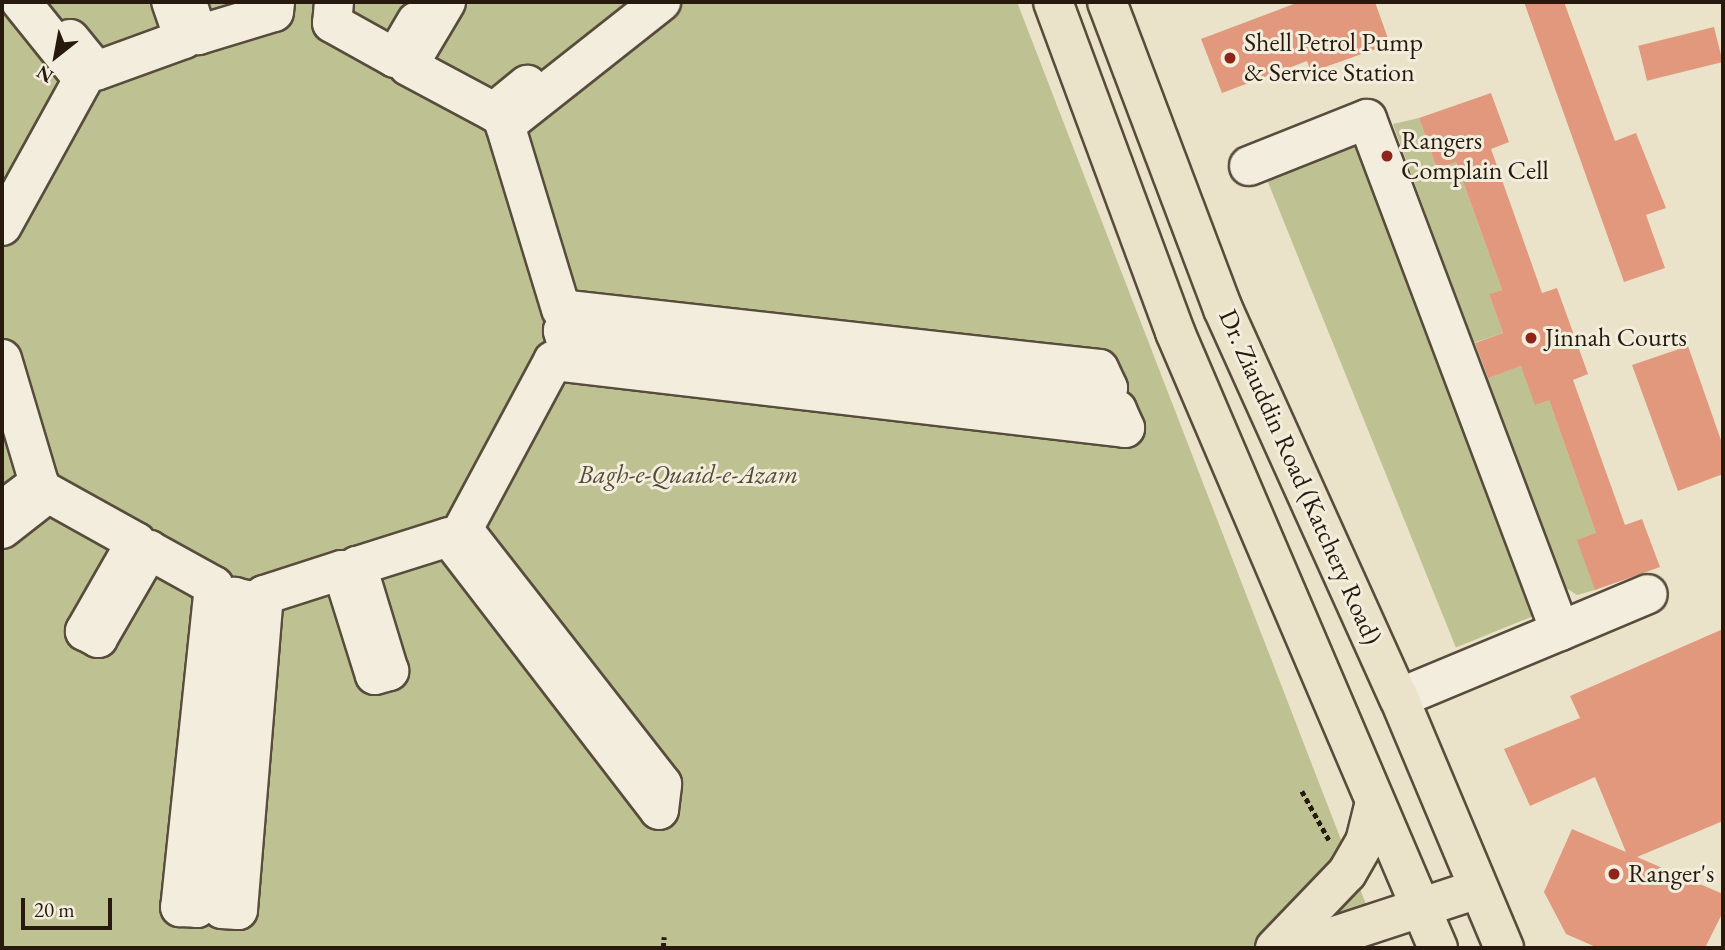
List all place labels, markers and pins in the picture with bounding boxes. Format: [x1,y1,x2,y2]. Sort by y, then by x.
place label: Shell Petrol Pump & Service Station [1244,27,1423,88]
marker: Shell Petrol Pump & Service Station [1222,50,1238,66]
place label: Rangers Complain Cell [1401,125,1549,186]
marker: Rangers Complain Cell [1379,148,1395,164]
place label: Jinnah Courts [1545,322,1687,354]
marker: Jinnah Courts [1523,330,1539,346]
place label: Ranger's [1628,858,1714,890]
marker: Ranger's [1606,866,1622,882]

